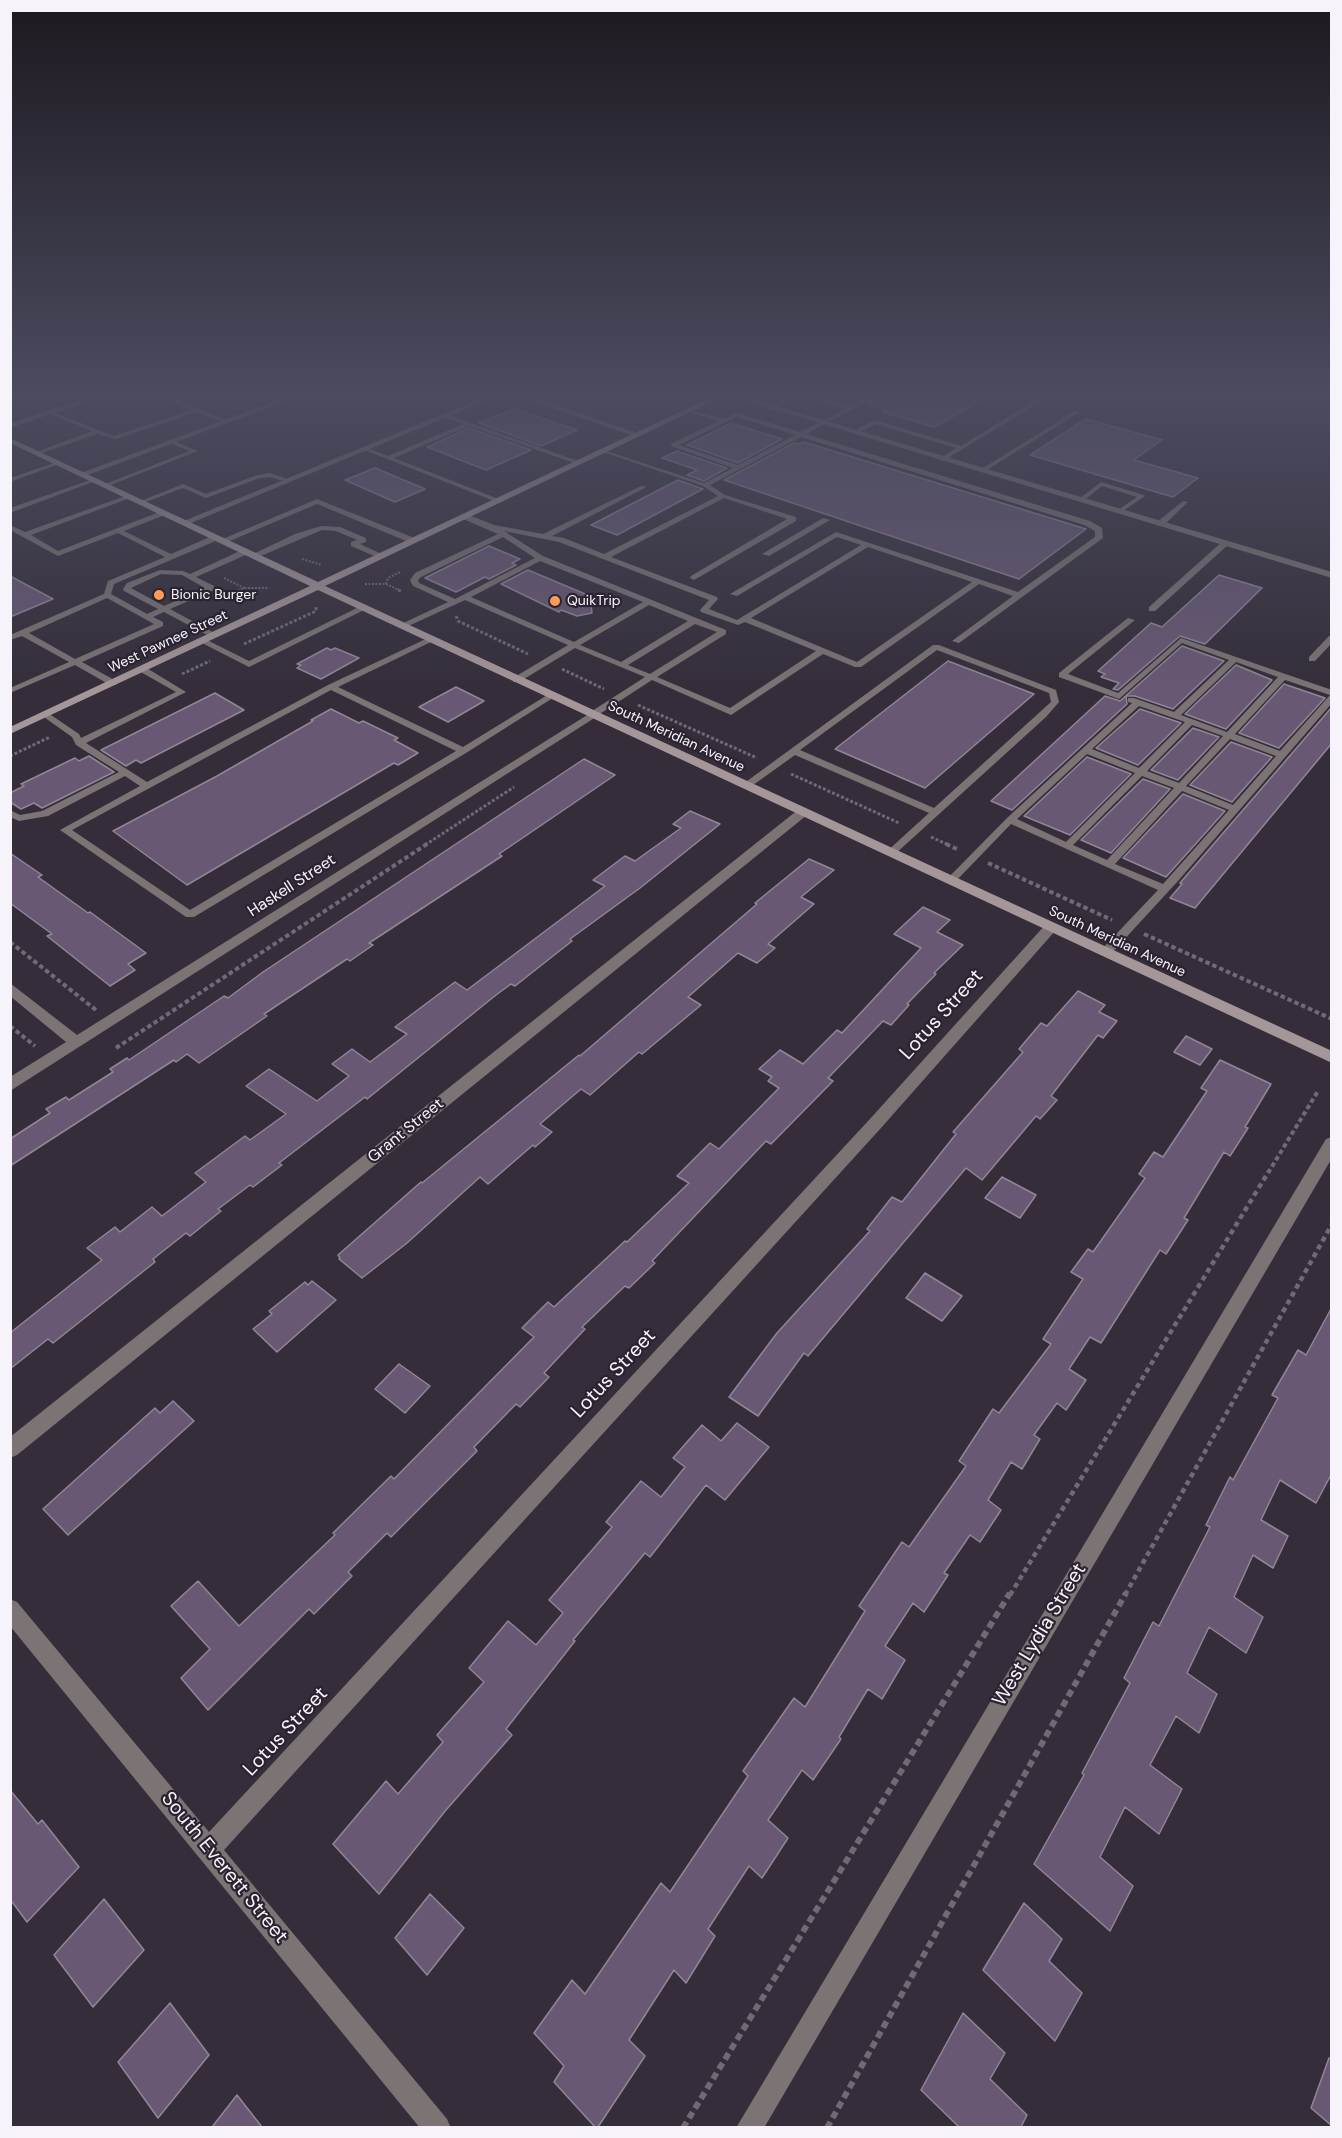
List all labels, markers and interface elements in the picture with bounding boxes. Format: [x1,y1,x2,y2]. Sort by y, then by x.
place label: Bionic Burger [171,587,256,603]
marker: Bionic Burger [152,588,166,602]
place label: QuikTrip [567,593,621,609]
marker: QuikTrip [548,594,562,608]
street label: West Pawnee Street [106,607,230,677]
street label: South Meridian Avenue [605,698,747,776]
street label: Haskell Street [244,850,340,922]
street label: South Meridian Avenue [1046,903,1188,981]
street label: Lotus Street [895,965,989,1065]
street label: Grant Street [364,1095,448,1167]
street label: Lotus Street [567,1325,661,1423]
street label: West Lydia Street [988,1559,1092,1711]
street label: Lotus Street [239,1683,333,1781]
street label: South Everett Street [156,1787,292,1949]

